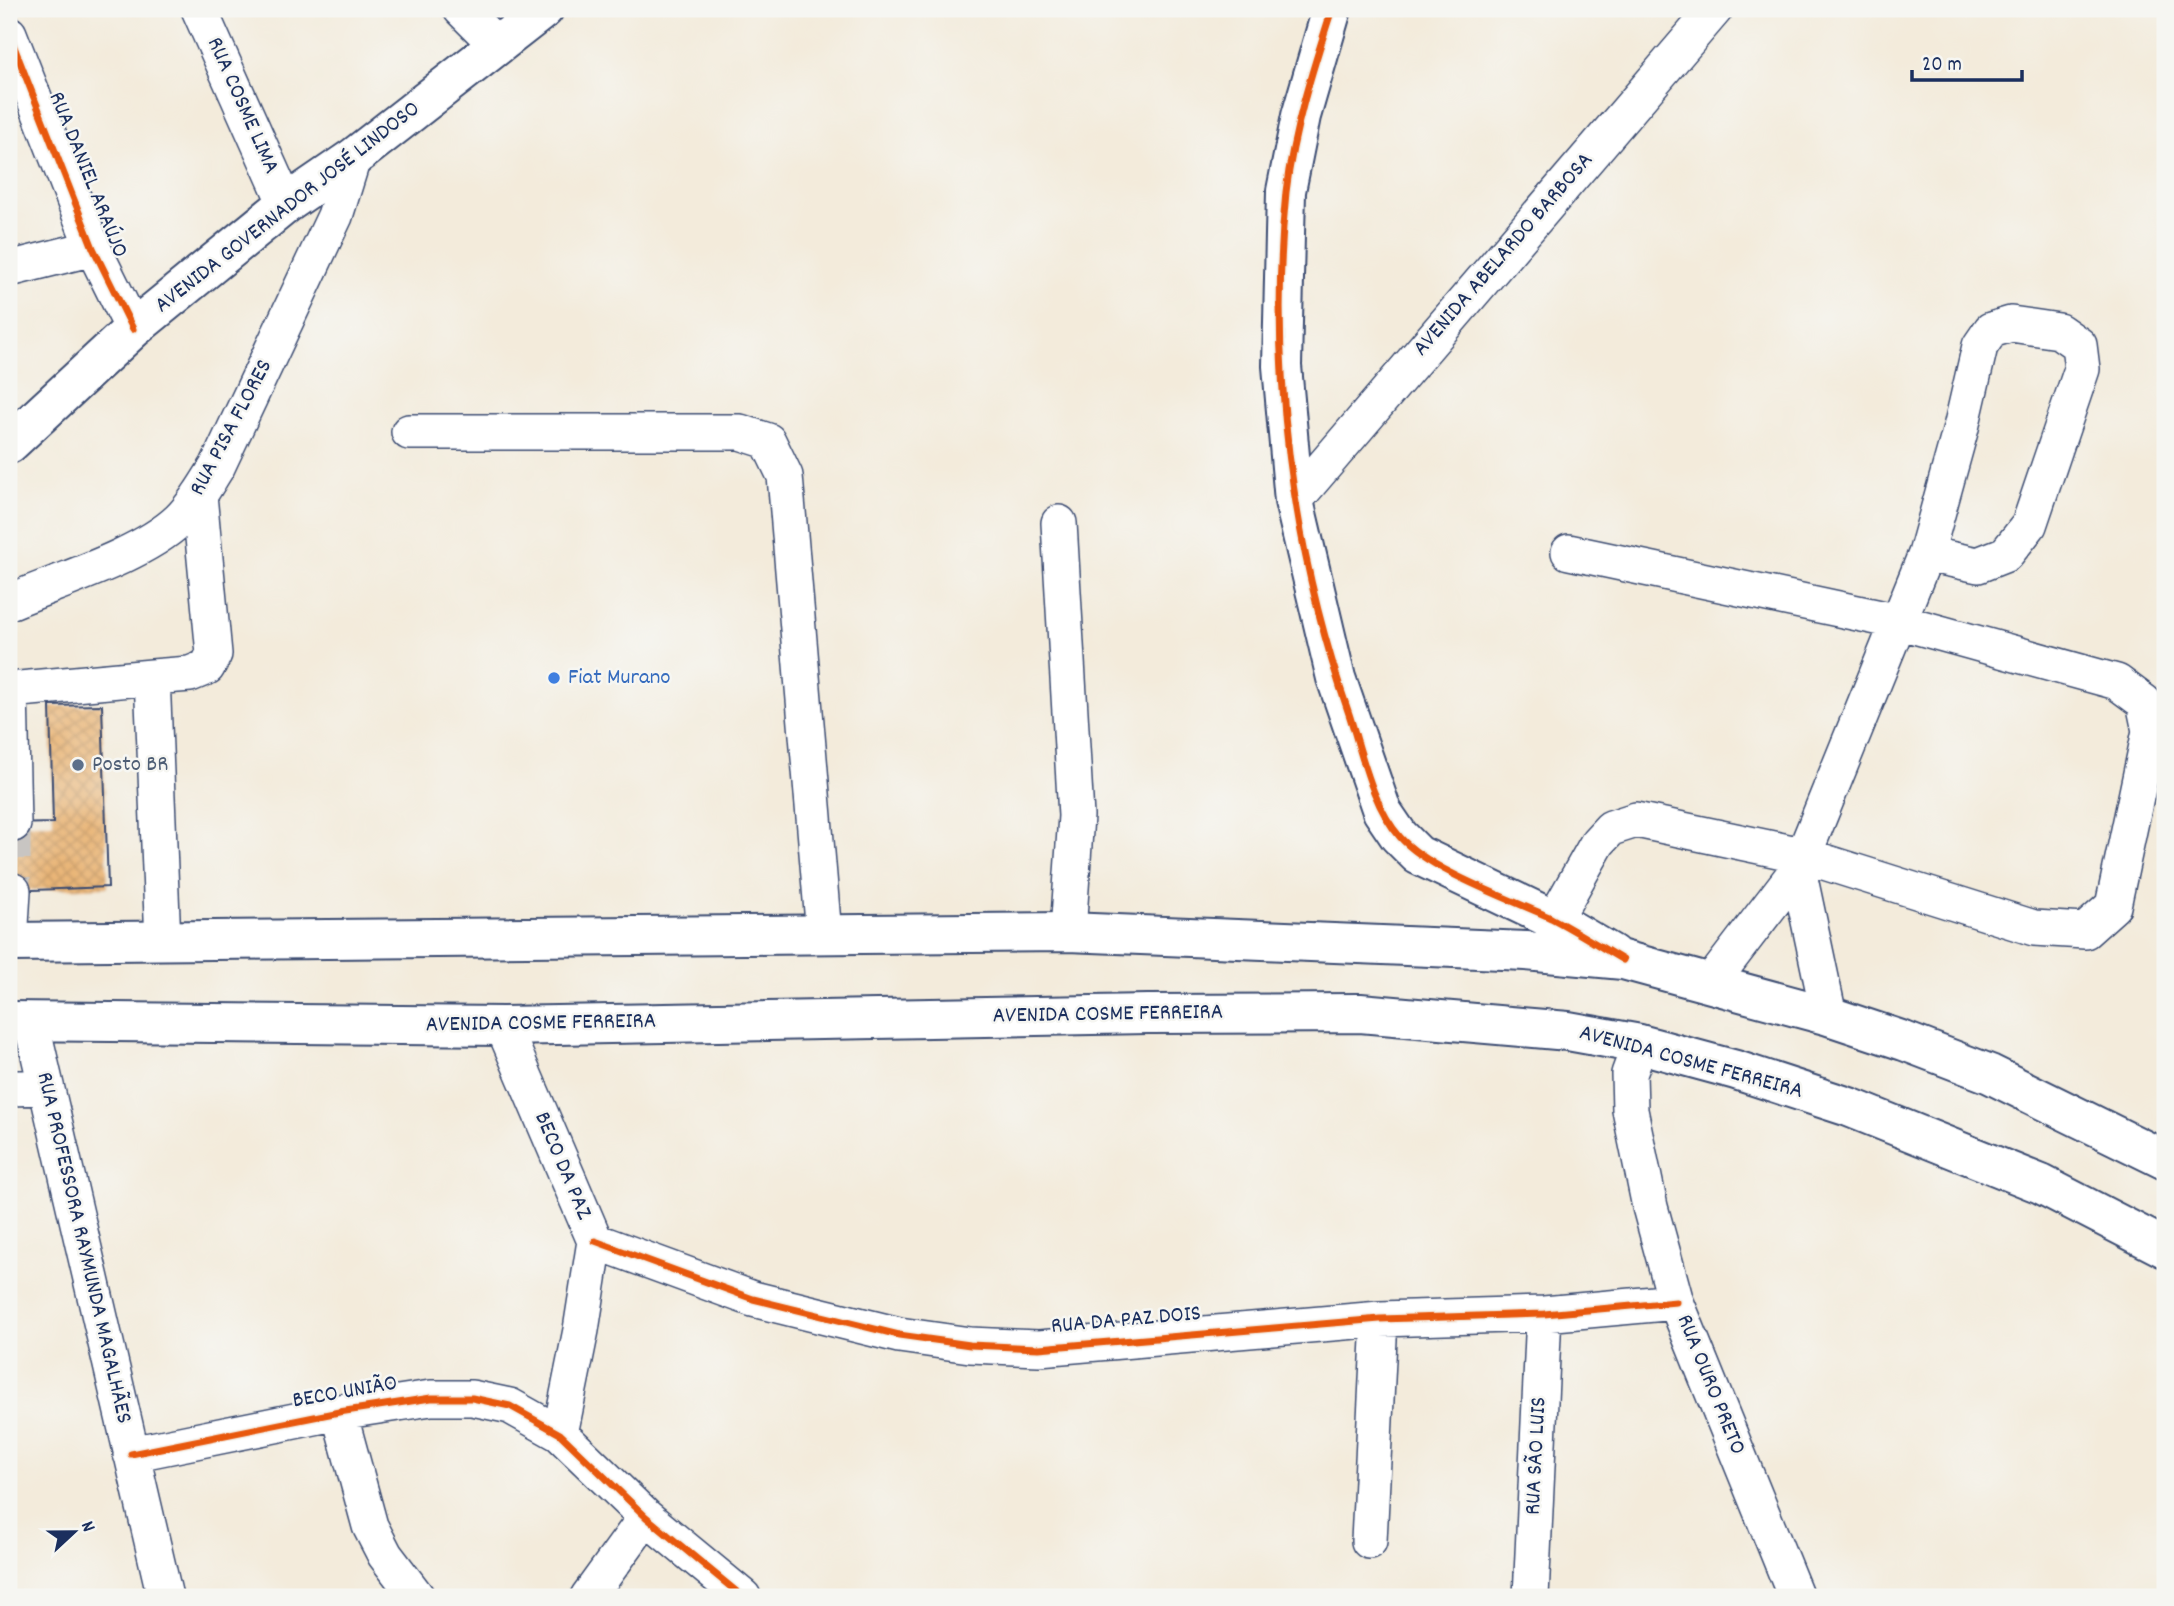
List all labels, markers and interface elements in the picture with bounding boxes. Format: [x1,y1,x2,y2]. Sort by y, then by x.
street label: RUA COSME LIMA [197,32,287,180]
scale bar [1912,38,2022,82]
text: 20 m [1922,51,1962,81]
street label: RUA DANIEL ARAÚJO [39,87,135,263]
street label: AVENIDA GOVERNADOR JOSÉ LINDOSO [148,94,428,322]
street label: AVENIDA ABELARDO BARBOSA [1406,146,1602,364]
street label: RUA PISA FLORES [182,354,282,502]
place label: Fiat Murano [568,662,671,695]
marker: Fiat Murano [546,670,562,686]
place label: Posto BR [92,749,168,782]
marker: Posto BR [70,757,86,773]
street label: AVENIDA COSME FERREIRA [992,996,1224,1034]
street label: AVENIDA COSME FERREIRA [425,1005,657,1043]
street label: AVENIDA COSME FERREIRA [1575,1017,1807,1109]
street label: RUA PROFESSORA RAYMUNDA MAGALHÃES [26,1069,140,1427]
street label: BECO DA PAZ [525,1107,600,1226]
street label: RUA DA PAZ DOIS [1050,1298,1202,1344]
street label: RUA OURO PRETO [1667,1310,1753,1460]
street label: BECO UNIÃO [290,1368,400,1418]
street label: RUA SÃO LUIS [1517,1396,1557,1516]
north arrow [38,1498,108,1568]
text: N [72,1518,101,1536]

